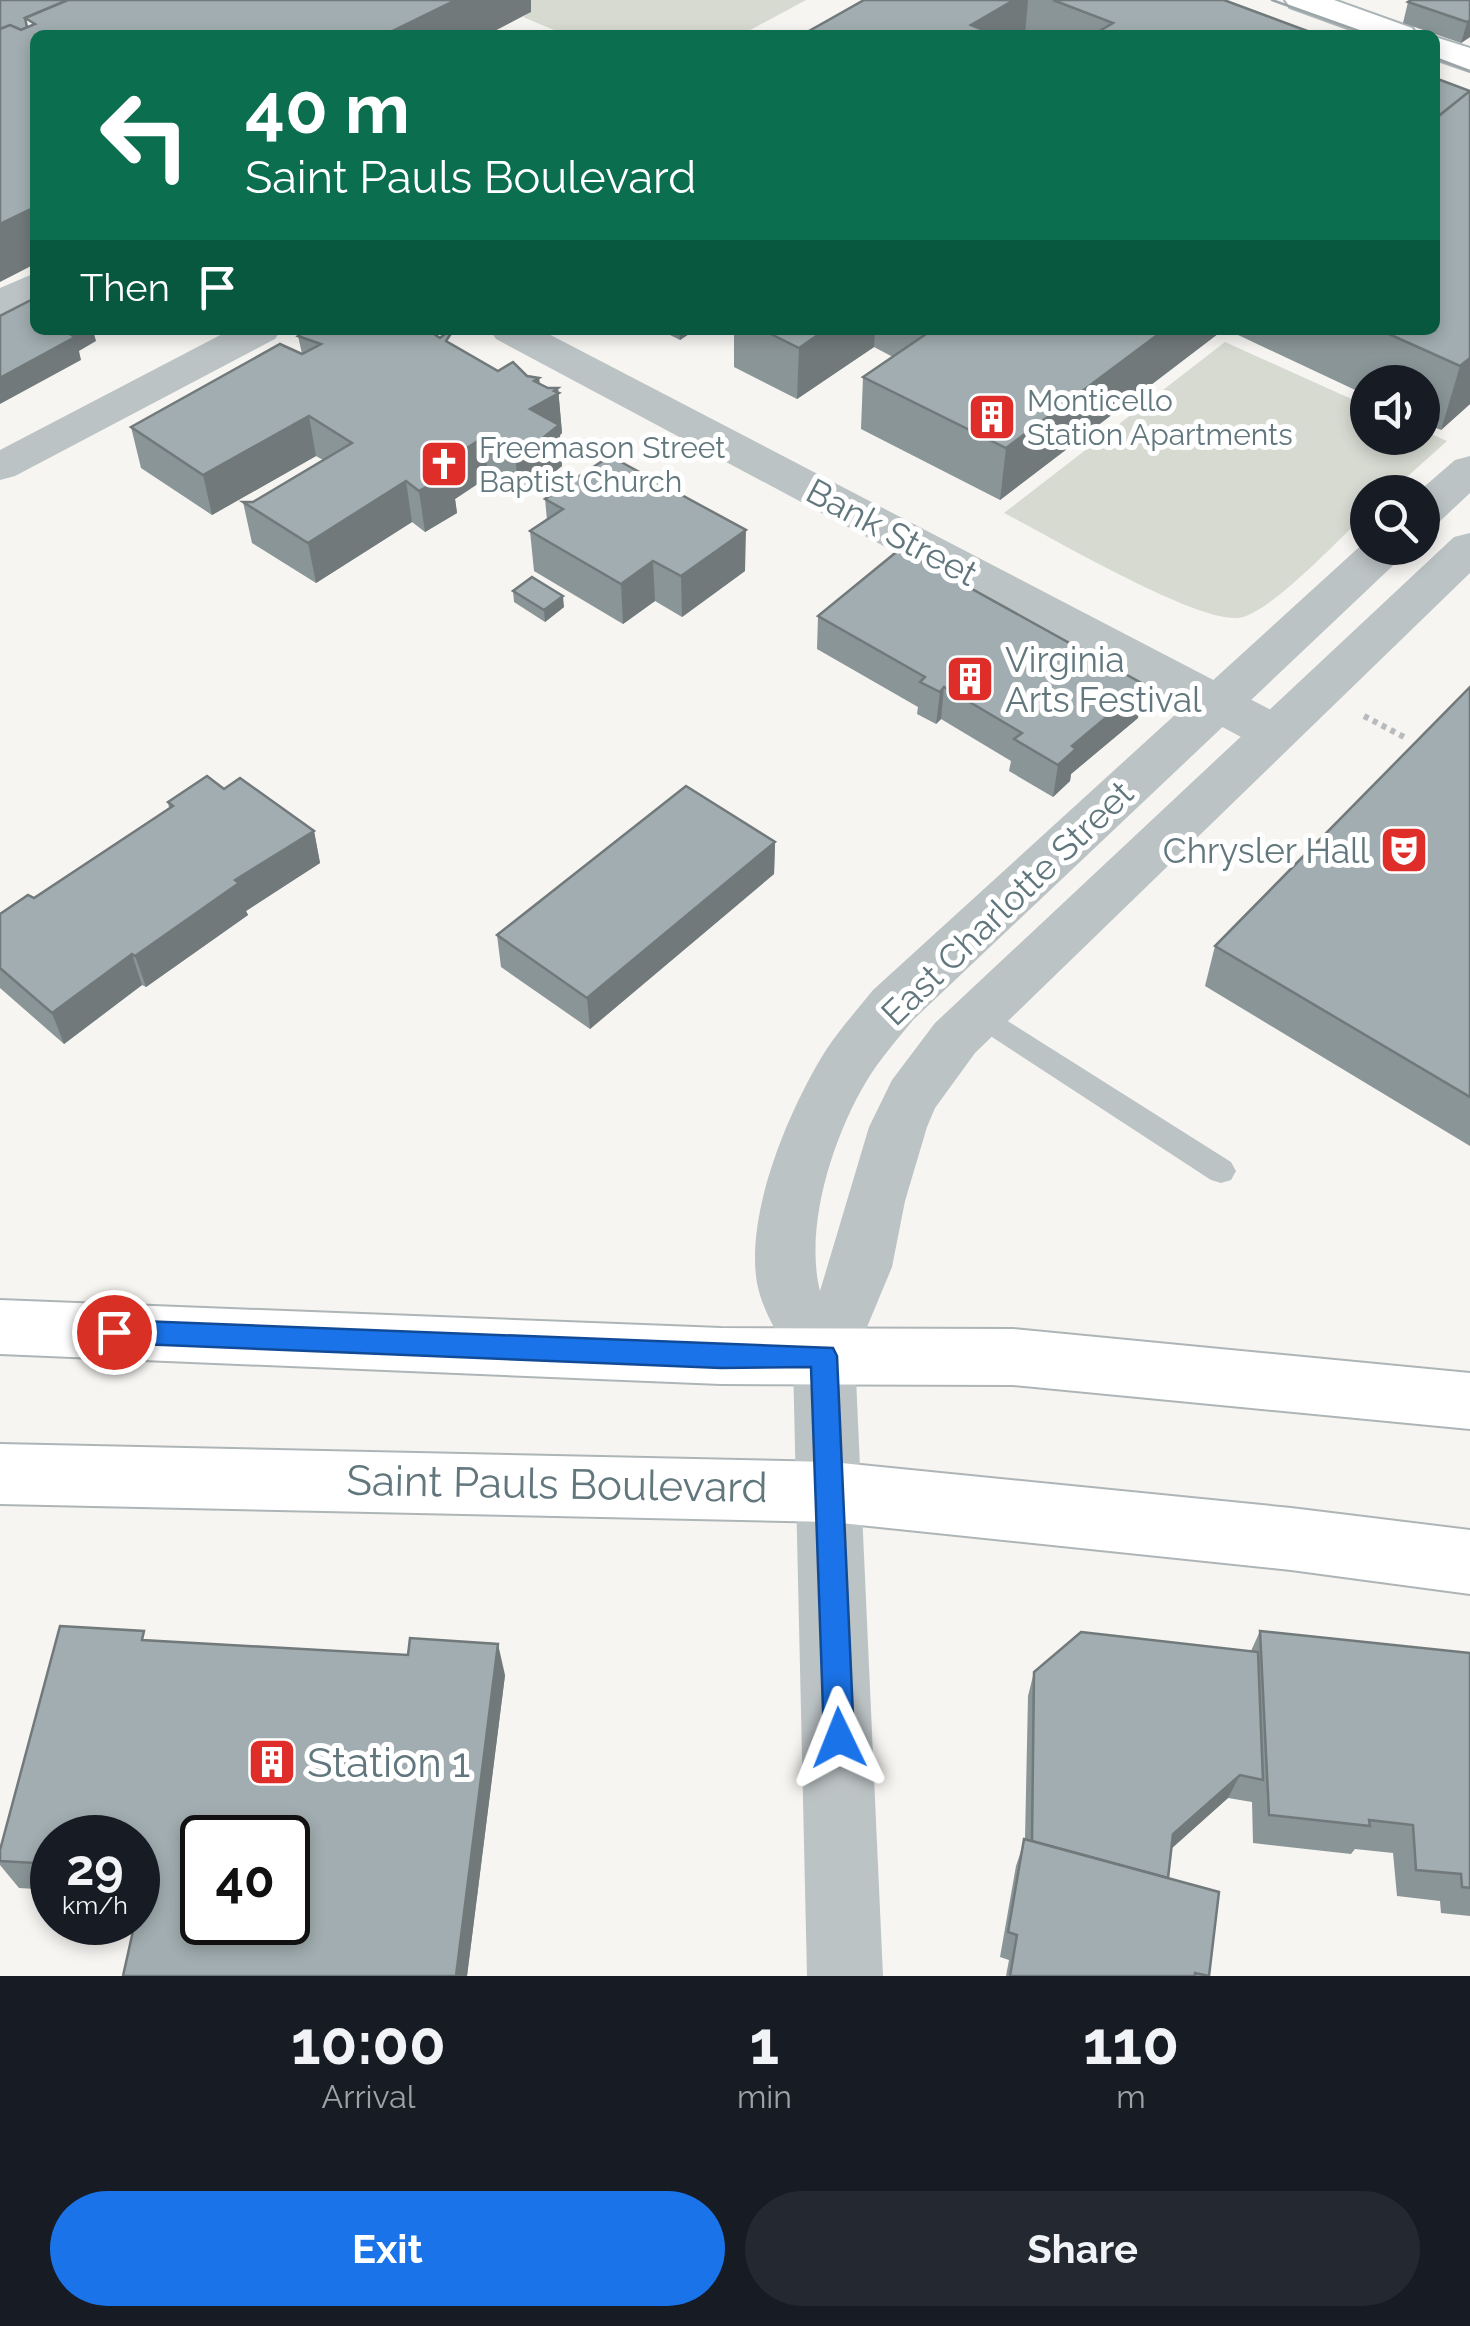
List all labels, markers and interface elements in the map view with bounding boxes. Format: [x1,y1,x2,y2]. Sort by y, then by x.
text: 40 m [245,67,410,149]
icon: left [80,70,210,200]
text: Saint Pauls Boulevard [245,151,696,204]
icon: arrive [190,260,245,315]
text: Then [80,265,170,310]
map controls [1350,365,1440,565]
button: sound [1350,365,1440,455]
place label: Monticello Station Apartments [1027,383,1293,452]
building icon: Monticello Station Apartments [966,391,1018,443]
place label: Freemason Street Baptist Church [479,430,725,499]
church icon: Freemason Street Baptist Church [418,438,470,490]
street label: Bank Street [800,470,985,594]
button: search [1350,475,1440,565]
place label: Virginia Arts Festival [1005,639,1202,720]
building icon: Virginia Arts Festival [944,653,996,705]
street label: East Charlotte Street [873,772,1141,1034]
theatre icon: Chrysler Hall [1378,824,1430,876]
place label: Chrysler Hall [1163,830,1369,871]
pin [72,1290,157,1375]
icon: arrive [87,1305,142,1360]
street label: Saint Pauls Boulevard [346,1456,768,1512]
position arrow [787,1686,891,1790]
building icon: Station 1 [246,1736,298,1788]
place label: Station 1 [307,1738,470,1787]
speed limit sign: 40 [180,1815,310,1945]
text: 29 [66,1838,124,1897]
text: km/h [62,1890,128,1920]
text: 10:00 [291,2008,446,2078]
text: 1 [750,2008,779,2078]
text: 110 [1083,2008,1179,2078]
text: Arrival [322,2078,415,2115]
text: min [737,2078,792,2115]
text: m [1116,2078,1146,2115]
button: Exit [50,2191,725,2306]
button: Share [745,2191,1420,2306]

